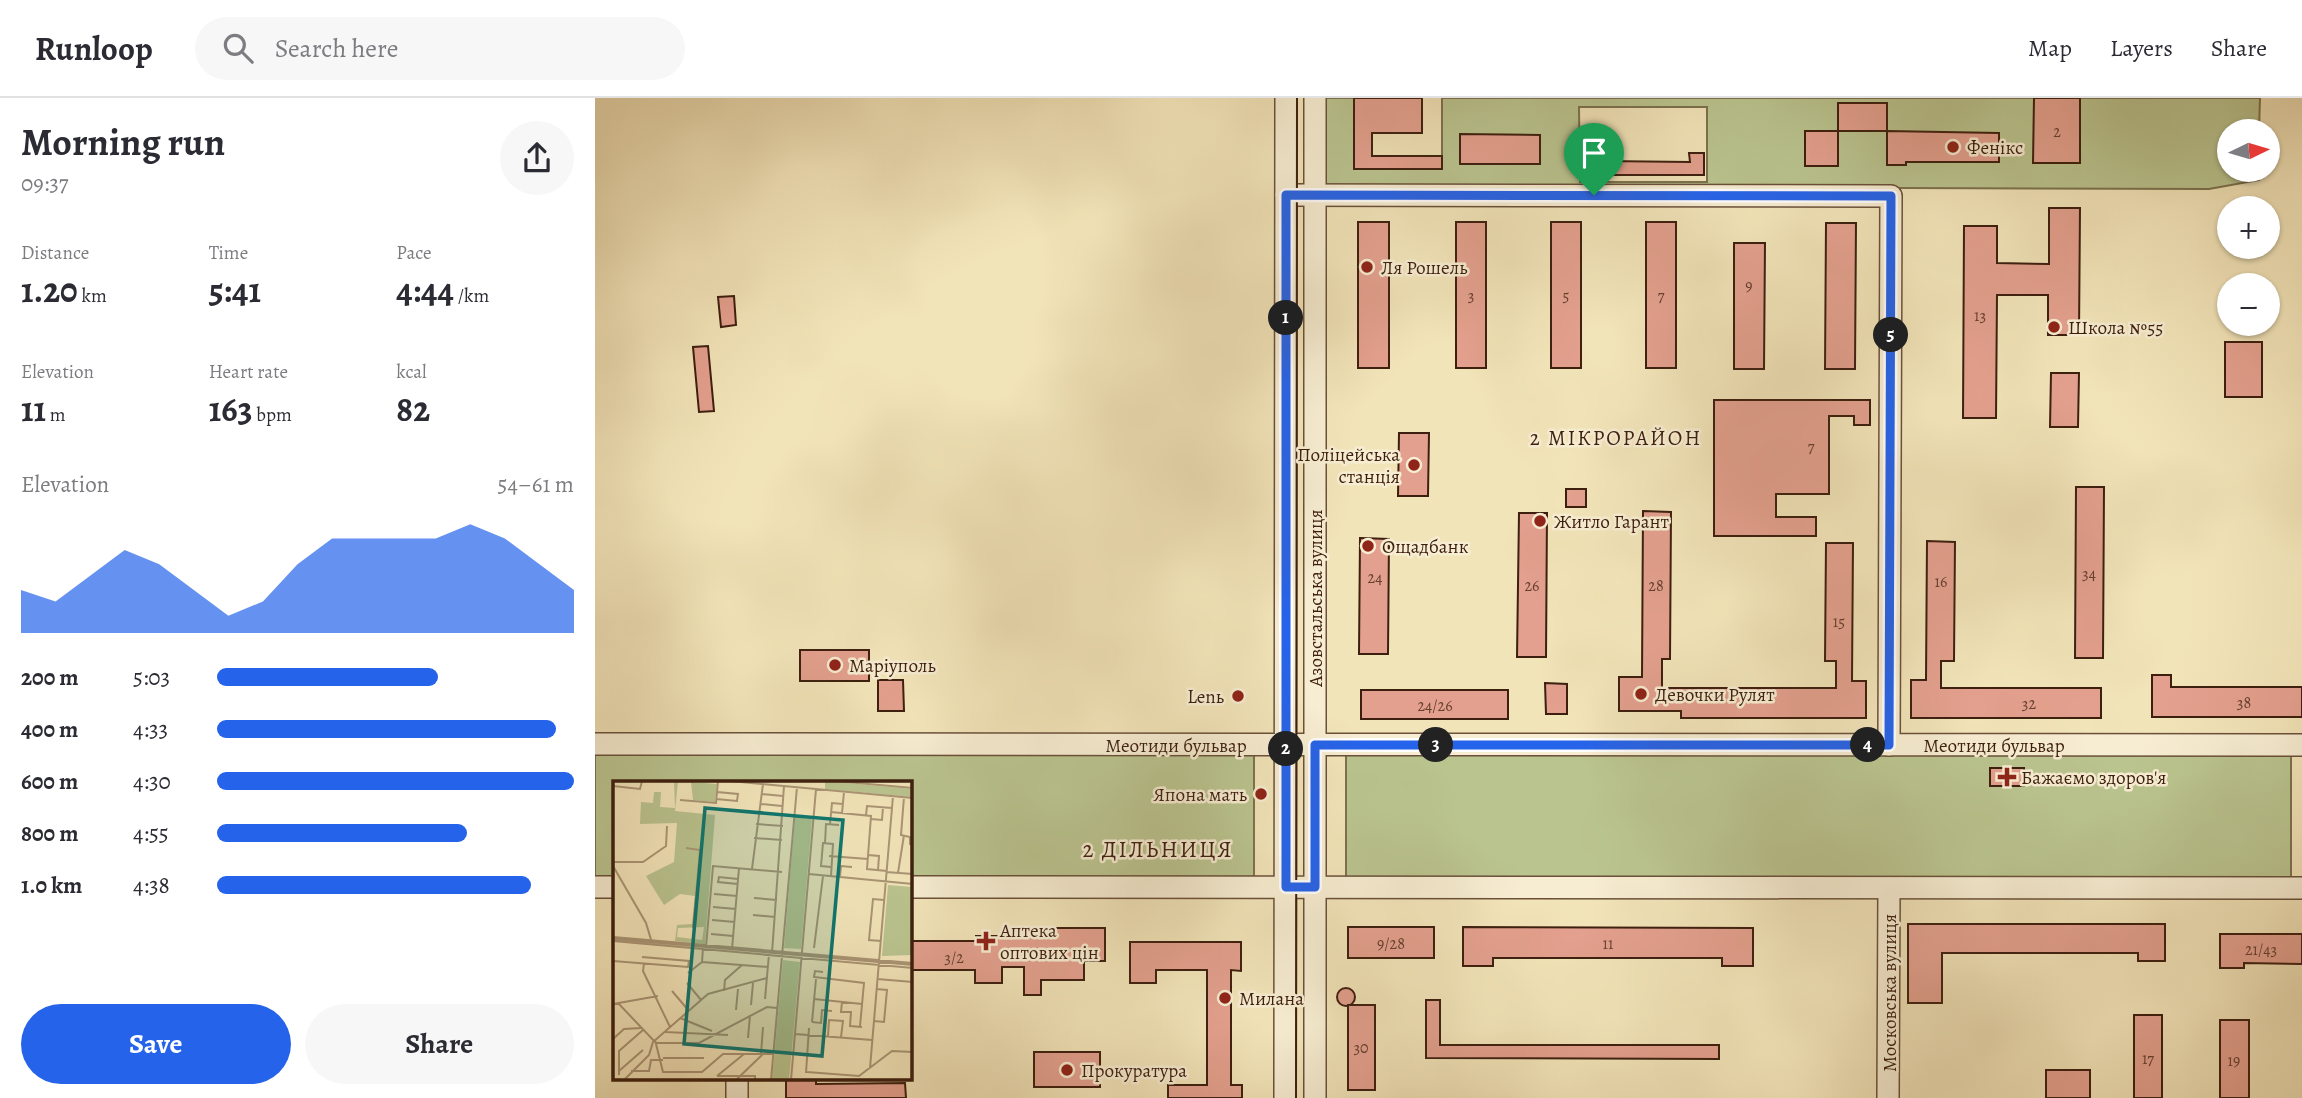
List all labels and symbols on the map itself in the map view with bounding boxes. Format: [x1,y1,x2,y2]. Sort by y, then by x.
north arrow [2217,119,2280,182]
house number: 2 [2053,121,2061,143]
pin [1564,123,1624,195]
place label: Фенікс [1967,135,2023,161]
marker: Фенікс [1945,139,1961,155]
place label: Ля Рошель [1381,255,1468,281]
marker: Ля Рошель [1359,259,1375,275]
house number: 9 [1745,275,1753,297]
house number: 3 [1468,285,1474,307]
house number: 5 [1563,285,1570,307]
house number: 7 [1658,285,1665,307]
pin: 1 [1269,300,1303,336]
house number: 13 [1974,305,1986,327]
place label: Школа №55 [2068,315,2164,341]
pin: 5 [1873,317,1909,352]
marker: Школа №55 [2046,319,2062,335]
district label: 2 МІКРОРАЙОН [1530,424,1702,452]
house number: 7 [1808,436,1815,458]
place label: Поліцейська станція [1297,442,1400,490]
marker: Поліцейська станція [1406,457,1422,473]
street label: Азовстальська вулиця [1303,509,1329,688]
place label: Житло Гарант [1554,509,1670,535]
marker: Житло Гарант [1532,513,1548,529]
place label: Ощадбанк [1382,534,1469,560]
marker: Ощадбанк [1360,538,1376,554]
house number: 34 [2082,563,2096,585]
house number: 24 [1368,567,1382,589]
house number: 16 [1935,571,1947,593]
house number: 26 [1525,575,1540,597]
house number: 28 [1648,575,1664,597]
house number: 15 [1833,611,1845,633]
place label: Маріуполь [849,653,936,679]
marker: Маріуполь [827,657,843,673]
place label: Девочки Рулят [1655,682,1775,708]
place label: Lenь [1187,684,1224,710]
marker: Девочки Рулят [1633,686,1649,702]
marker: Lenь [1230,688,1246,704]
house number: 38 [2237,692,2251,714]
house number: 32 [2022,693,2037,715]
house number: 24/26 [1417,695,1453,717]
pin: 3 [1419,728,1453,762]
pin: 4 [1851,728,1885,762]
pin: 2 [1269,732,1303,766]
street label: Меотиди бульвар [1105,733,1247,759]
street label: Меотиди бульвар [1923,733,2065,759]
place label: Бажаємо здоров'я [2021,765,2166,791]
marker: Бажаємо здоров'я [1999,769,2015,785]
inset map [613,781,912,1080]
place label: Япона мать [1153,782,1247,808]
marker: Япона мать [1253,786,1269,802]
district label: 2 ДІЛЬНИЦЯ [1082,834,1234,865]
street label: Московська вулиця [1877,914,1903,1072]
place label: Аптека оптових цін [999,918,1099,966]
marker: Аптека оптових цін [978,933,994,949]
house number: 9/28 [1377,933,1405,955]
house number: 11 [1603,933,1614,955]
house number: 21/43 [2245,939,2277,961]
house number: 3/2 [944,947,964,969]
place label: Милана [1239,986,1304,1012]
marker: Милана [1217,990,1233,1006]
house number: 30 [1353,1037,1369,1059]
house number: 17 [2142,1048,2154,1070]
house number: 19 [2228,1050,2240,1072]
place label: Прокуратура [1081,1058,1187,1084]
marker: Прокуратура [1059,1062,1075,1078]

